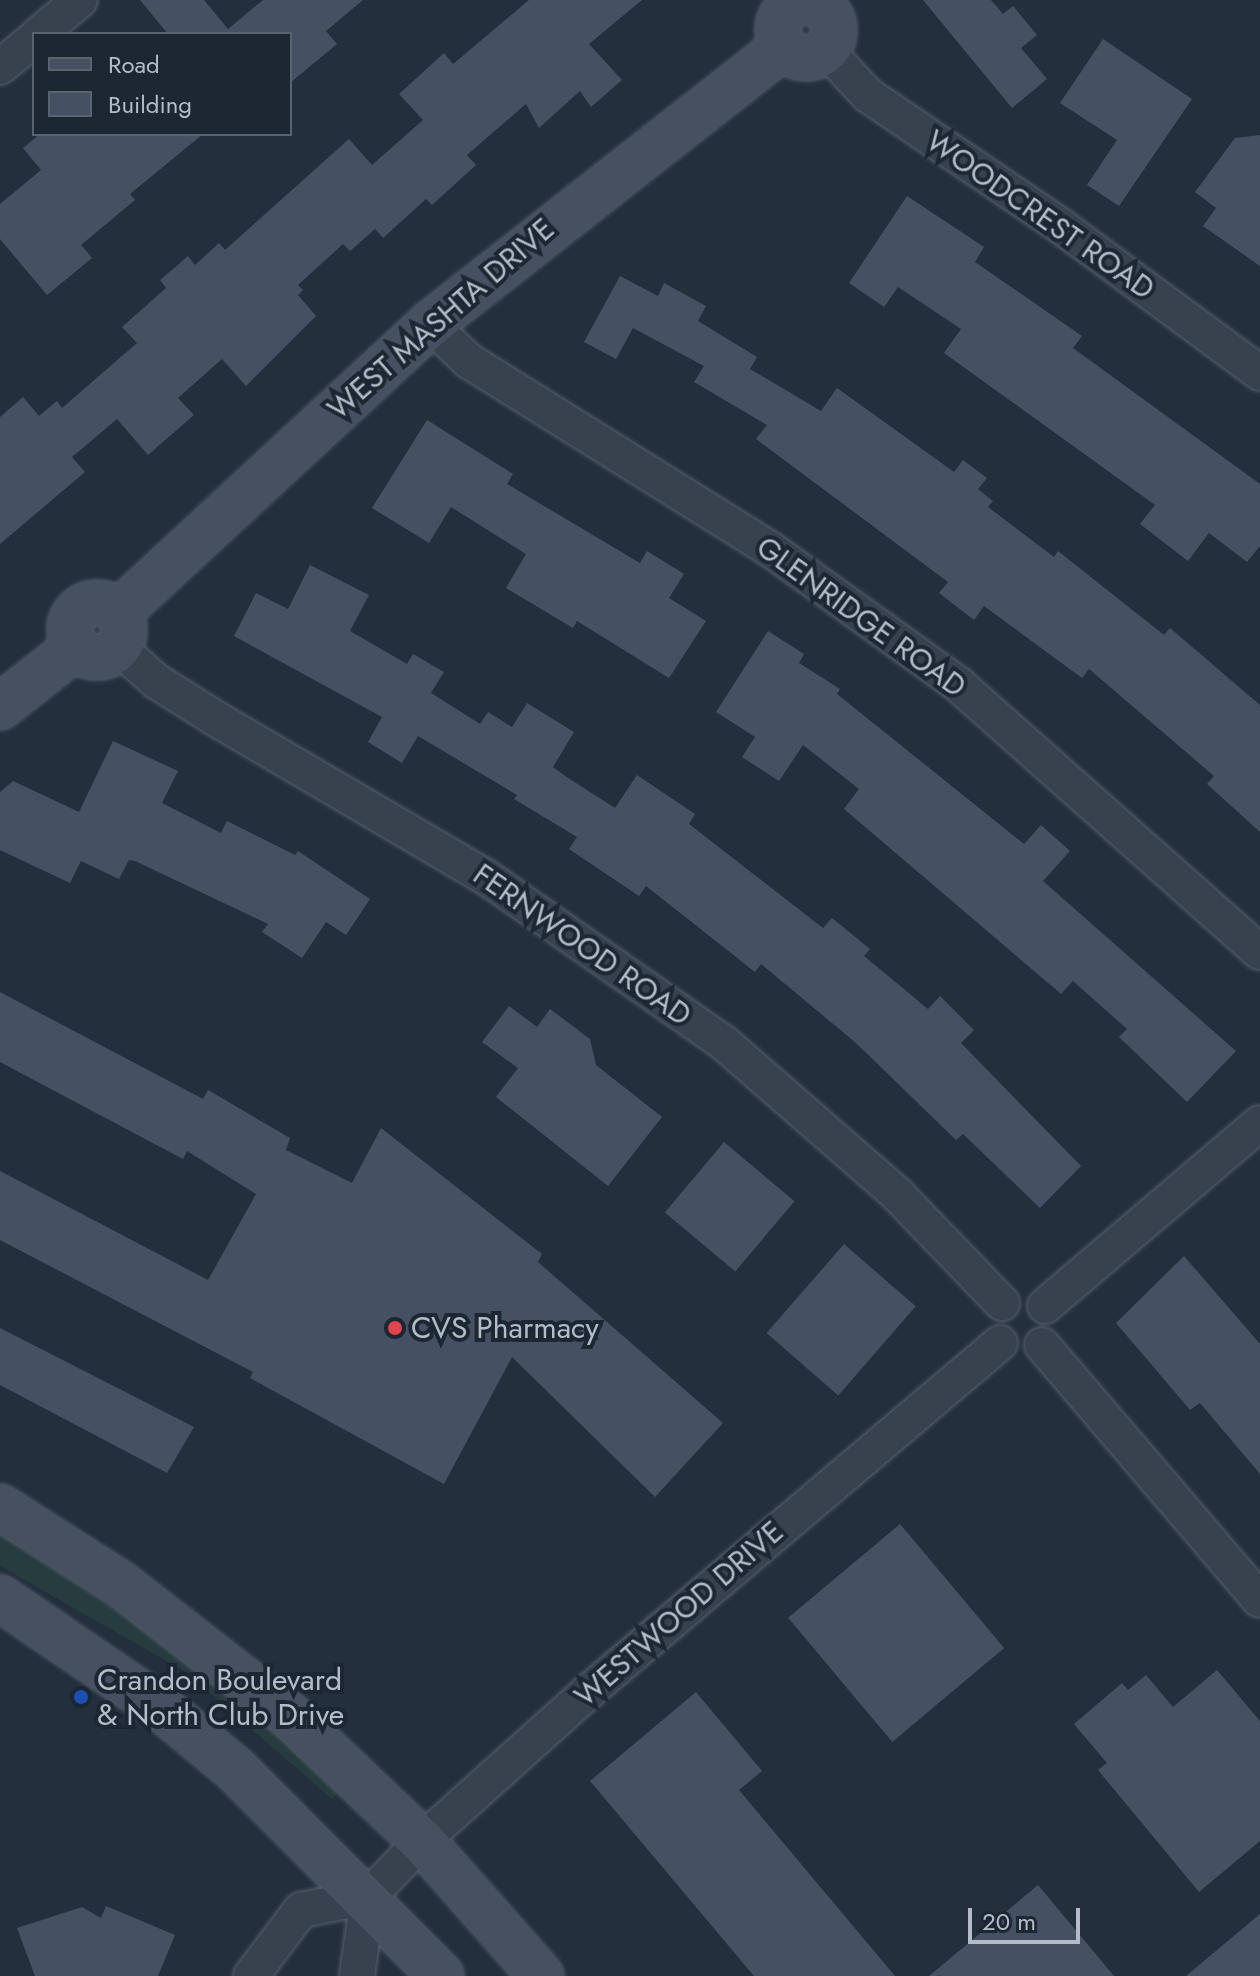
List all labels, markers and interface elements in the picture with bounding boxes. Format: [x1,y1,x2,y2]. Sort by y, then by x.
legend [32,32,292,136]
text: Road [108,47,160,82]
text: Building [108,87,192,122]
street label: WOODCREST ROAD [919,123,1161,307]
street label: WEST MASHTA DRIVE [320,211,562,427]
street label: GLENRIDGE ROAD [749,529,973,705]
street label: FERNWOOD ROAD [466,856,698,1034]
place label: CVS Pharmacy [411,1310,599,1346]
marker: CVS Pharmacy [386,1319,404,1337]
street label: WESTWOOD DRIVE [567,1514,791,1714]
place label: Crandon Boulevard & North Club Drive [97,1662,344,1732]
marker: Crandon Boulevard & North Club Drive [72,1688,90,1706]
scale bar [972,1892,1084,1942]
text: 20 m [982,1904,1036,1939]

